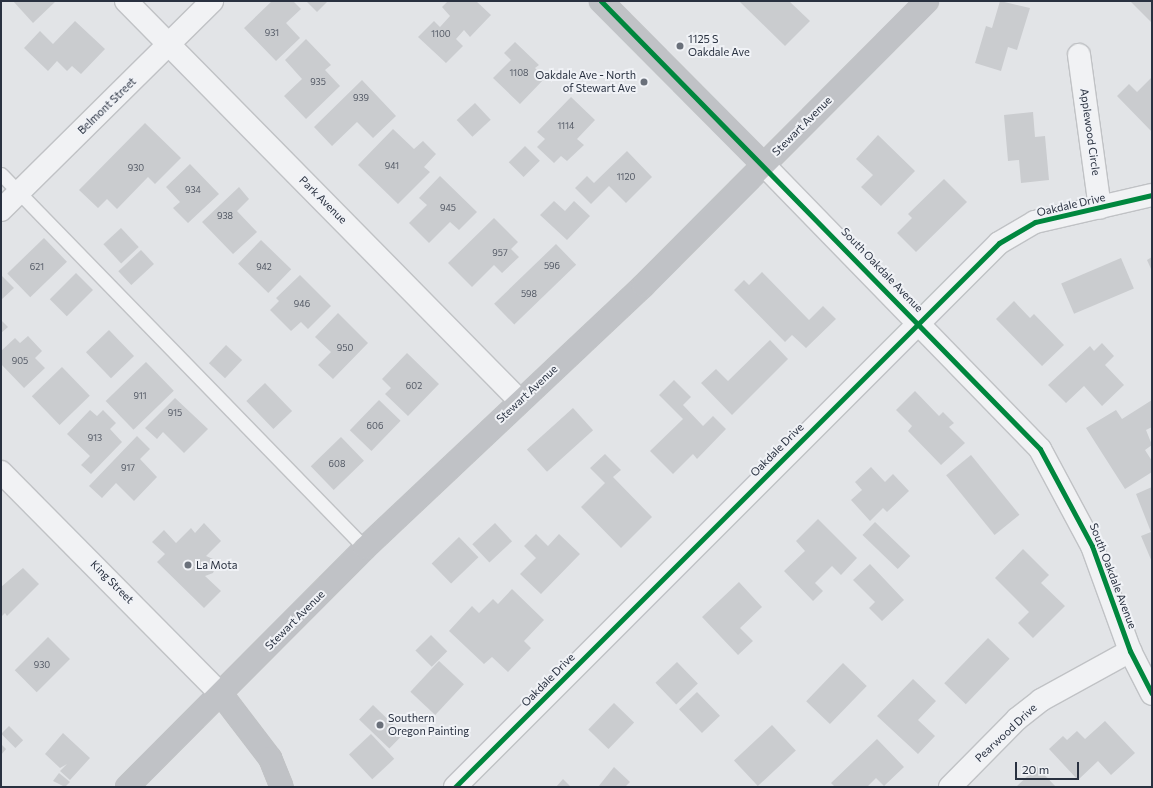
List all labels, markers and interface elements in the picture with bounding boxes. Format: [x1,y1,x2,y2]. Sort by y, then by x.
house number: 931 [265,28,279,38]
house number: 1100 [431,29,451,39]
place label: 1125 S Oakdale Ave [688,33,750,59]
marker: 1125 S Oakdale Ave [675,41,685,51]
house number: 1108 [509,68,529,78]
place label: Oakdale Ave - North of Stewart Ave [535,69,636,95]
street label: Belmont Street [75,75,139,137]
house number: 935 [310,77,326,87]
marker: Oakdale Ave - North of Stewart Ave [639,77,649,87]
street label: Applewood Circle [1077,88,1103,176]
house number: 939 [353,93,369,103]
street label: Stewart Avenue [770,94,834,158]
house number: 1114 [558,121,574,131]
house number: 941 [385,161,399,171]
house number: 930 [128,163,144,173]
house number: 1120 [617,172,635,182]
street label: Park Avenue [296,173,350,227]
house number: 934 [185,185,201,195]
street label: Oakdale Drive [1035,191,1107,219]
house number: 945 [440,203,456,213]
house number: 938 [217,211,233,221]
street label: South Oakdale Avenue [838,225,926,315]
house number: 957 [492,248,508,258]
house number: 596 [544,261,560,271]
house number: 621 [30,262,44,272]
house number: 942 [256,262,272,272]
house number: 598 [521,289,537,299]
house number: 946 [294,299,310,309]
house number: 950 [337,343,353,353]
house number: 905 [12,356,28,366]
street label: Stewart Avenue [494,362,560,426]
house number: 602 [406,381,422,391]
house number: 911 [133,391,147,401]
house number: 915 [168,408,182,418]
house number: 606 [367,421,383,431]
street label: Oakdale Drive [748,421,806,479]
house number: 913 [88,433,102,443]
house number: 608 [329,459,345,469]
house number: 917 [121,463,135,473]
street label: South Oakdale Avenue [1087,521,1139,631]
street label: King Street [88,558,136,606]
place label: La Mota [196,558,237,572]
marker: La Mota [183,560,193,570]
street label: Stewart Avenue [263,588,327,652]
street label: Oakdale Drive [519,651,577,709]
house number: 930 [34,660,50,670]
street label: Pearwood Drive [972,701,1040,765]
place label: Southern Oregon Painting [388,712,469,738]
marker: Southern Oregon Painting [375,720,385,730]
scale bar [1017,754,1081,780]
text: 20 m [1022,762,1049,776]

